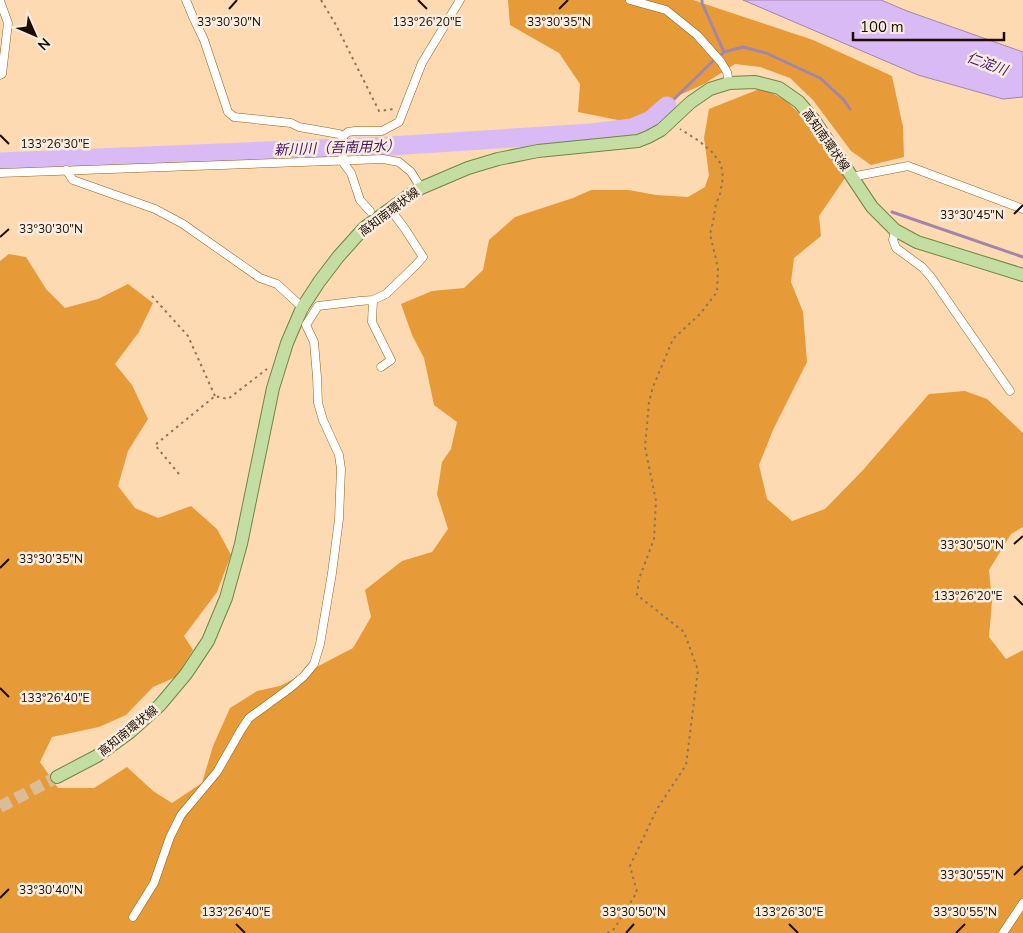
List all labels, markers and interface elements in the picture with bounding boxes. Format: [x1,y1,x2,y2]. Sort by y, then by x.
north arrow [10,10,60,60]
scale bar [853,10,1004,42]
text: 33°30'30"N [197,14,261,30]
text: 133°26'20"E [392,14,462,30]
text: 33°30'35"N [527,14,591,30]
text: 100 m [860,17,904,37]
text: N [33,33,54,54]
water label: 仁淀川 [964,48,1012,81]
street label: 高知南環状線 [799,106,853,174]
text: 133°26'30"E [20,136,90,152]
water label: 新川川（吾南用水） [274,136,400,160]
street label: 高知南環状線 [355,184,423,240]
text: 33°30'45"N [940,207,1004,223]
text: 33°30'30"N [19,221,83,237]
text: 33°30'50"N [940,537,1004,553]
text: 33°30'35"N [19,551,83,567]
text: 133°26'20"E [933,588,1003,604]
text: 133°26'40"E [20,690,90,706]
street label: 高知南環状線 [95,702,161,760]
text: 33°30'55"N [940,867,1004,883]
text: 33°30'40"N [19,882,83,898]
text: 133°26'40"E [201,904,271,920]
text: 33°30'50"N [602,904,666,920]
text: 133°26'30"E [754,904,824,920]
text: 33°30'55"N [933,904,997,920]

